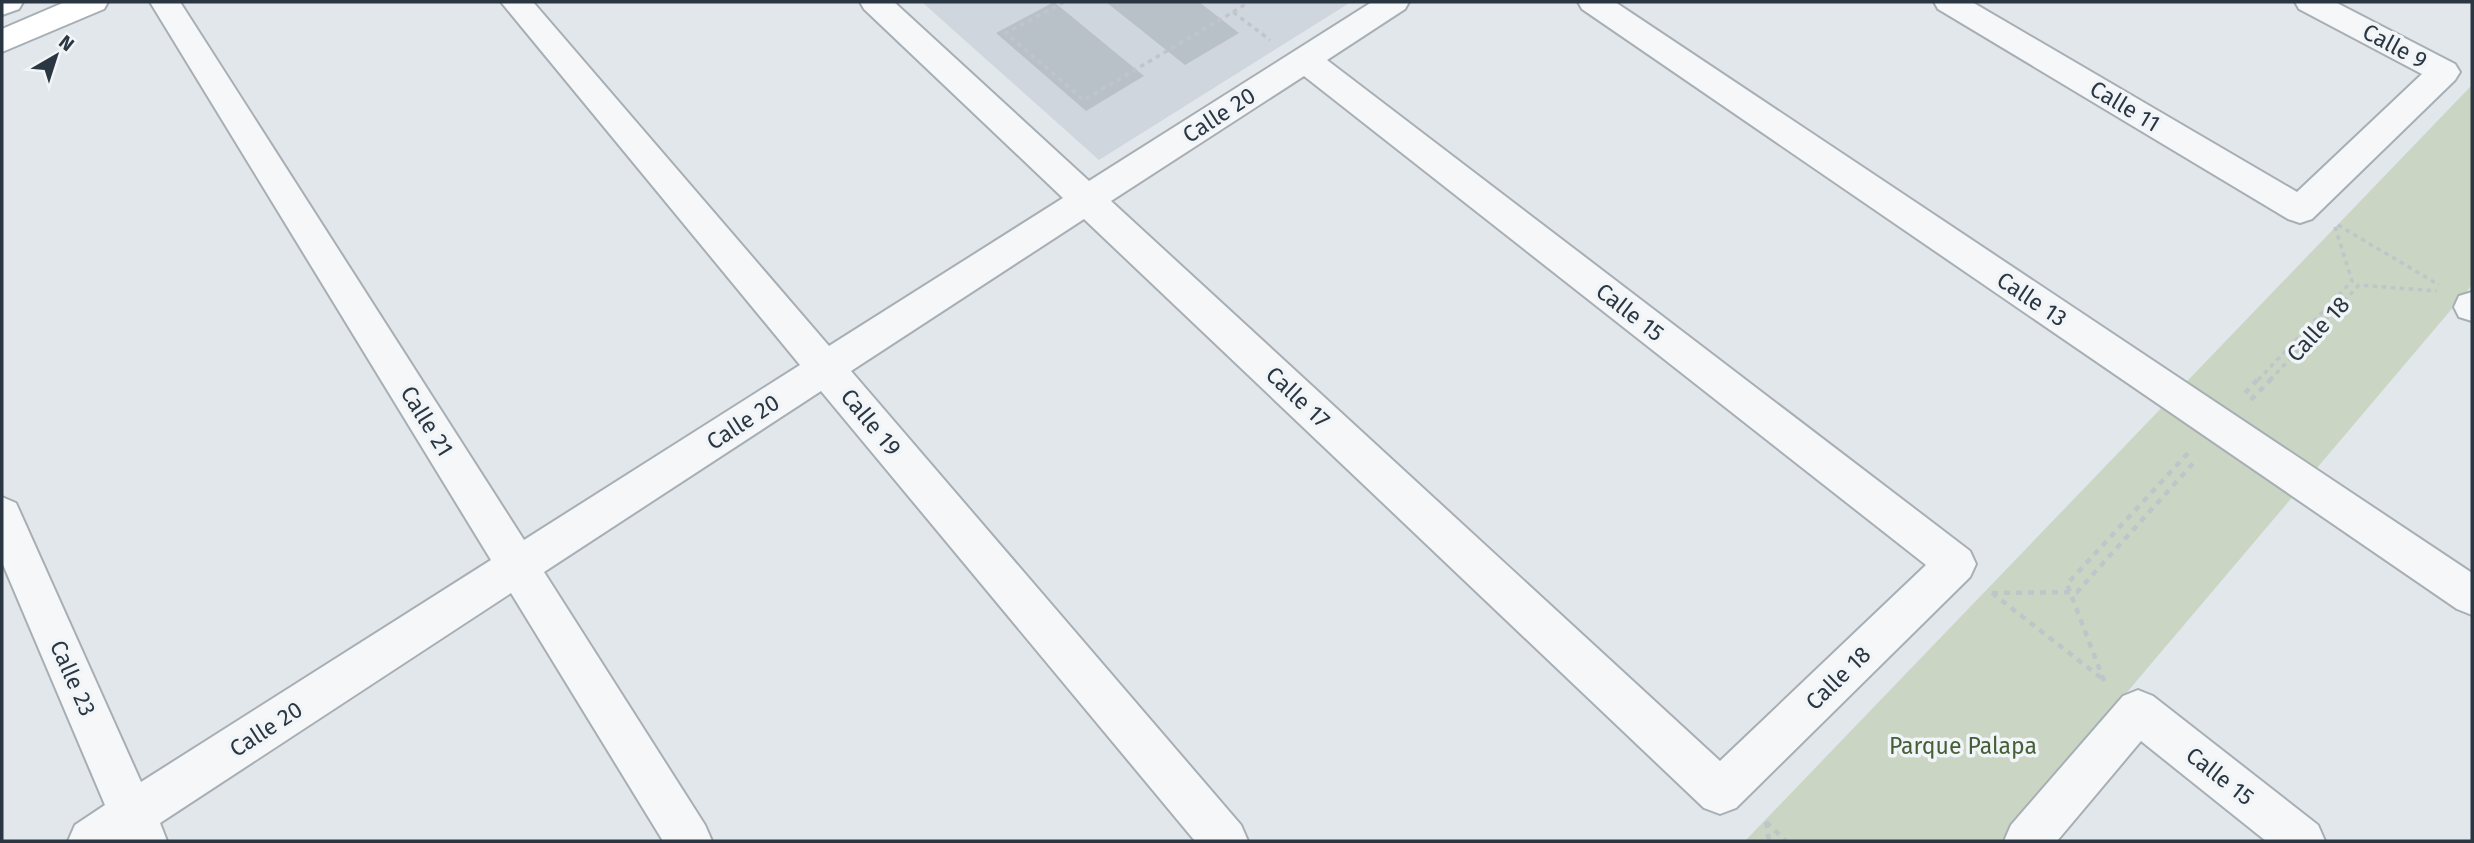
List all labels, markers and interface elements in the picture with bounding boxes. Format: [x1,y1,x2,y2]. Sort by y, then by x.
street label: Calle 9 [2358,17,2432,75]
north arrow [21,21,91,91]
text: N [54,30,79,56]
street label: Calle 11 [2085,74,2165,138]
street label: Calle 20 [1177,81,1261,149]
street label: Calle 13 [1992,265,2072,333]
street label: Calle 15 [1590,277,1670,347]
street label: Calle 18 [2281,290,2355,368]
street label: Calle 17 [1260,360,1336,434]
street label: Calle 21 [395,381,459,461]
street label: Calle 19 [835,383,907,461]
street label: Calle 20 [701,388,785,456]
street label: Calle 23 [44,636,102,720]
street label: Calle 18 [1800,640,1876,716]
street label: Calle 20 [224,695,308,763]
park label: Parque Palapa [1889,732,2037,760]
street label: Calle 15 [2180,741,2260,811]

